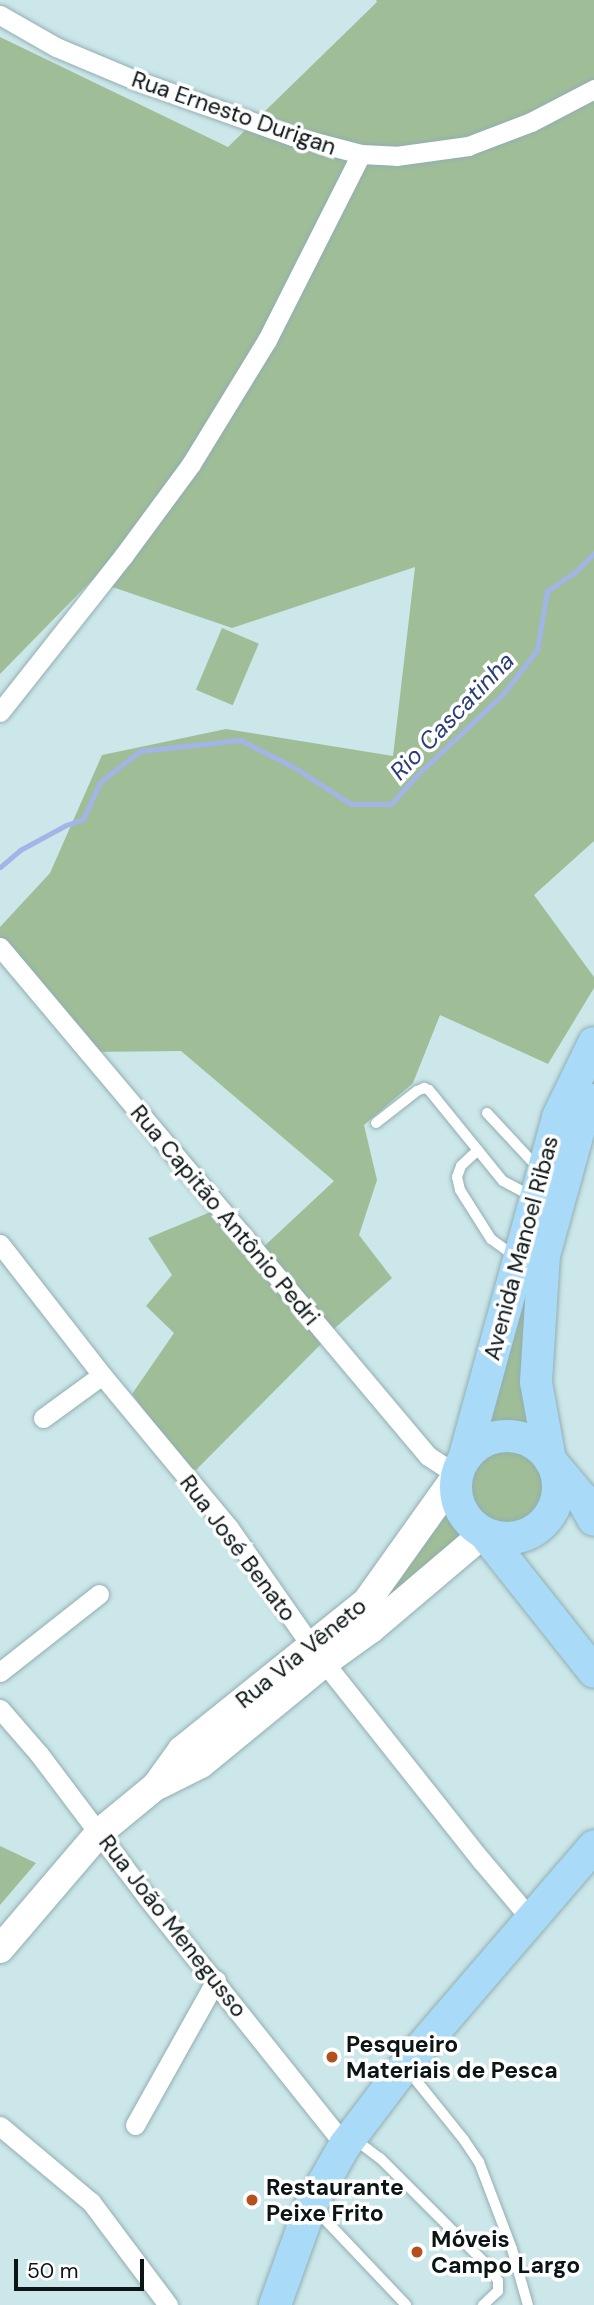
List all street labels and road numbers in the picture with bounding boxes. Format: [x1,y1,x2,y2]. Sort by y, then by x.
street label: Rua Ernesto Durigan [128,65,340,161]
street label: Rua Capitão Antônio Pedri [125,1099,325,1331]
street label: Avenida Manoel Ribas [478,1133,564,1363]
street label: Rua José Benato [174,1469,302,1627]
street label: Rua Via Vêneto [230,1592,372,1714]
street label: Rua João Menegusso [93,1829,253,2023]

